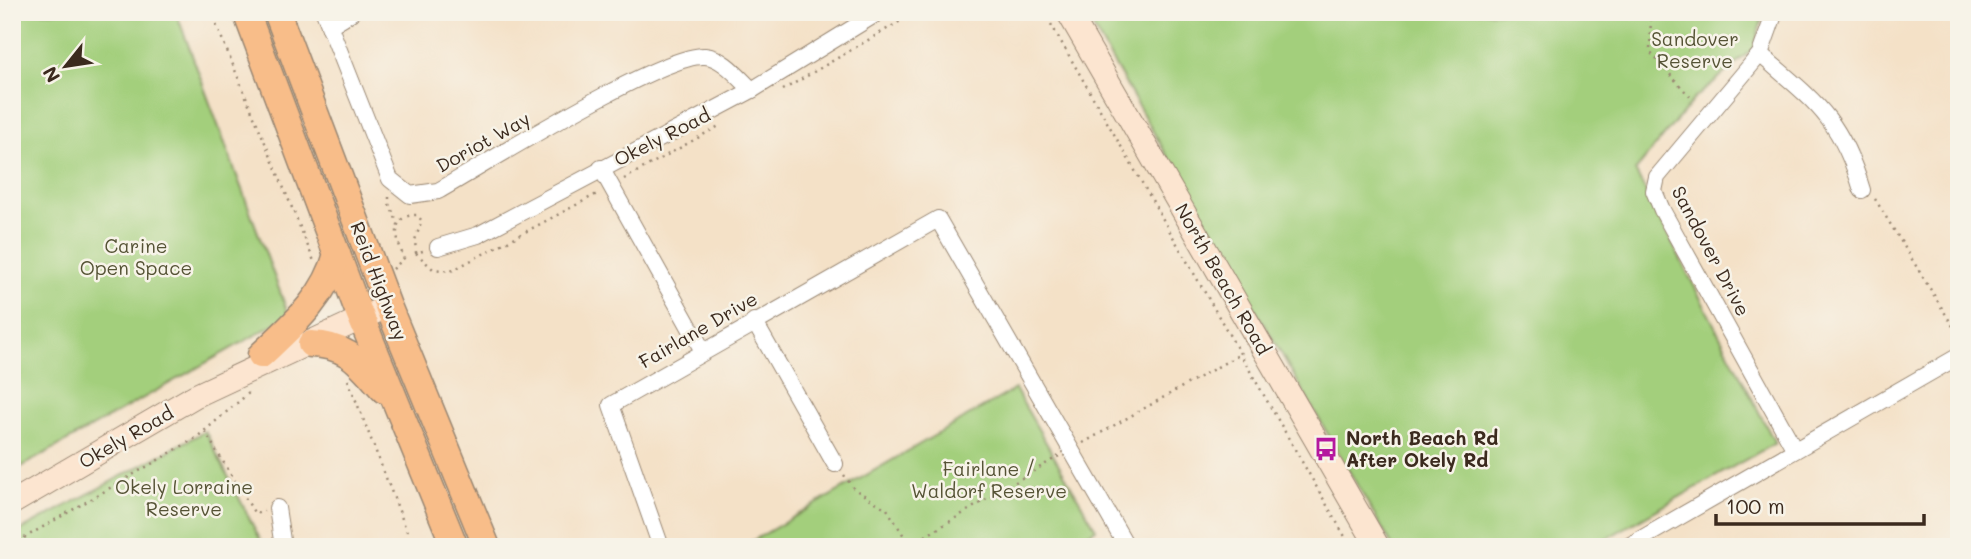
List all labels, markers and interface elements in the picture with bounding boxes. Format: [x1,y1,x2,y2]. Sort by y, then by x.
park label: Sandover Reserve [1651,26,1739,73]
north arrow [32,32,102,102]
text: N [36,62,65,87]
street label: Okely Road [609,102,714,172]
street label: Doriot Way [431,105,534,178]
street label: Sandover Drive [1667,181,1756,320]
street label: North Beach Road [1170,199,1277,359]
street label: Reid Highway [345,218,414,344]
park label: Carine Open Space [80,233,192,280]
street label: Fairlane Drive [634,285,762,374]
street label: Okely Road [74,399,177,474]
place label: North Beach Rd After Okely Rd [1346,425,1498,472]
bus stop icon: North Beach Rd After Okely Rd [1312,435,1340,463]
park label: Fairlane / Waldorf Reserve [911,456,1067,503]
park label: Okely Lorraine Reserve [115,474,253,521]
scale bar [1716,482,1924,526]
text: 100 m [1726,492,1785,519]

